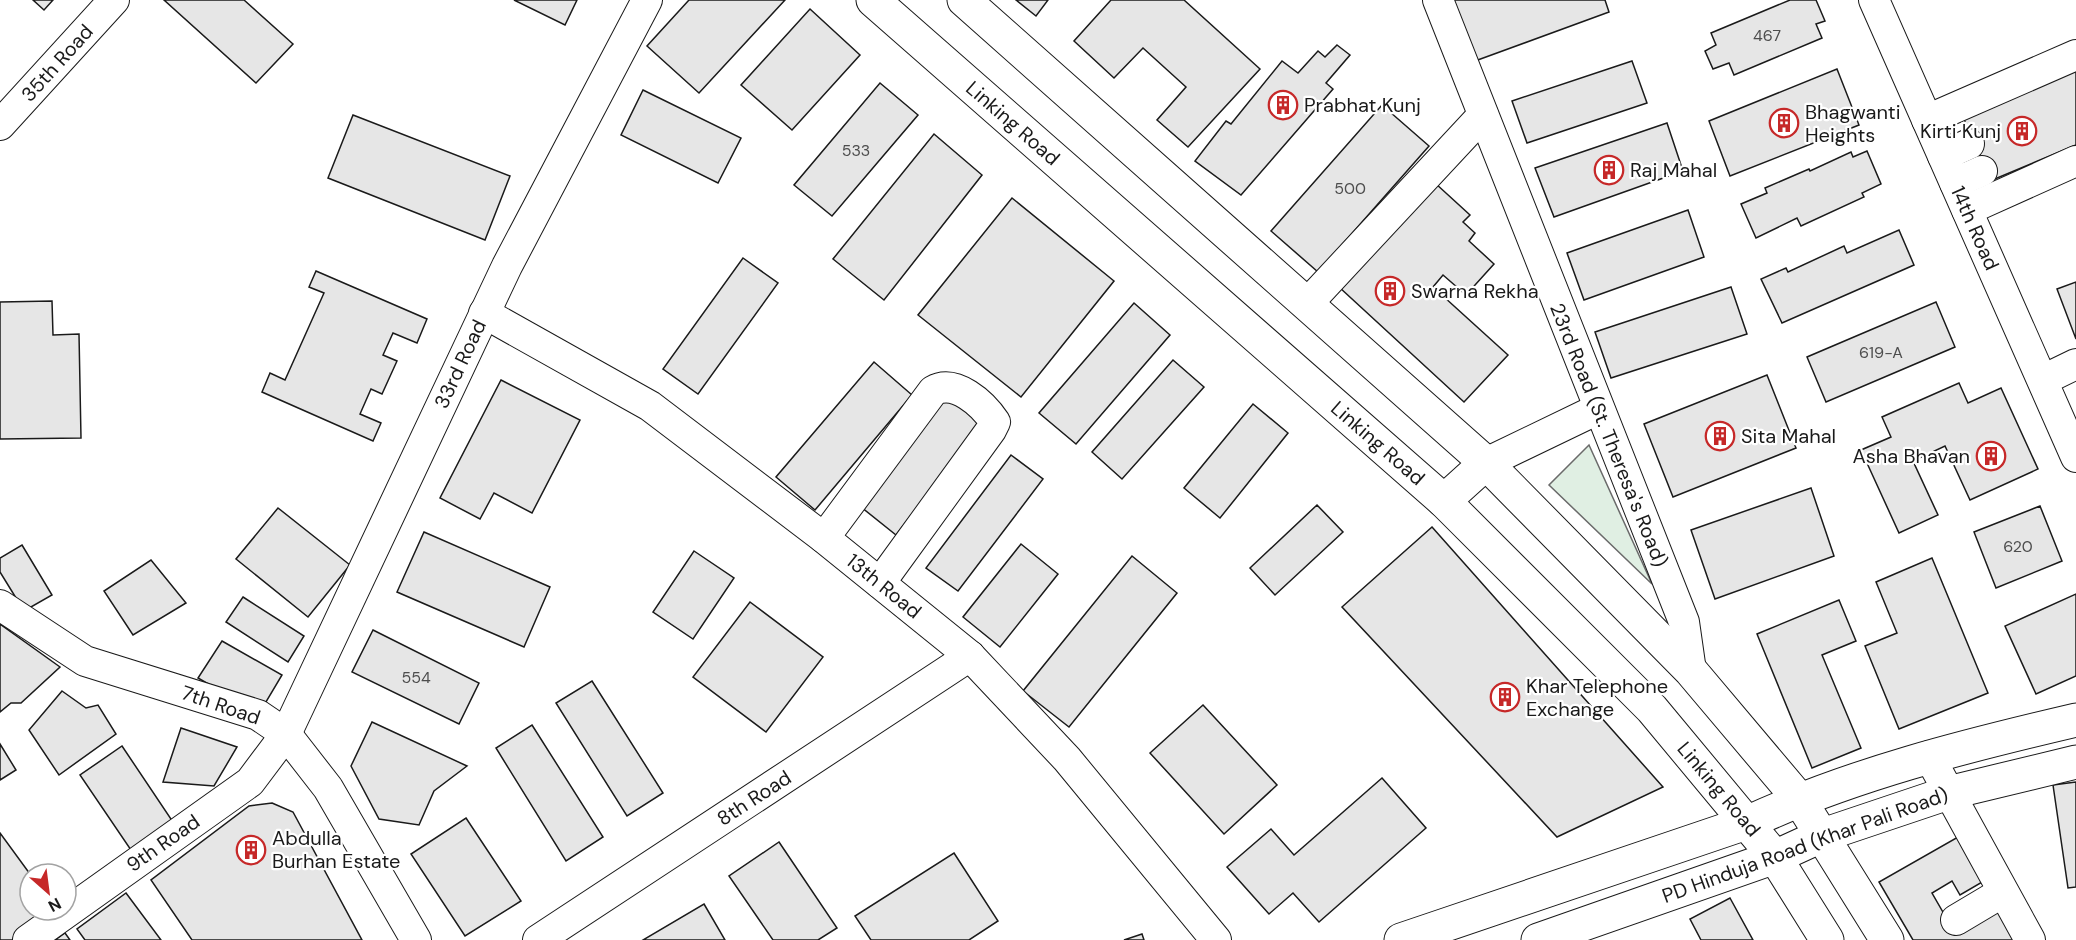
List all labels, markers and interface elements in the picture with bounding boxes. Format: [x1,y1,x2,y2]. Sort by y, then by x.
street label: 35th Road [15,19,99,107]
house number: 467 [1753,25,1781,46]
street label: Linking Road [961,75,1065,171]
building icon: Prabhat Kunj [1267,89,1299,121]
place label: Prabhat Kunj [1304,92,1421,118]
place label: Bhagwanti Heights [1805,99,1901,148]
building icon: Bhagwanti Heights [1768,107,1800,139]
building icon: Kirti Kunj [2006,115,2038,147]
place label: Kirti Kunj [1920,118,2001,144]
house number: 533 [842,140,870,161]
building icon: Raj Mahal [1593,154,1625,186]
place label: Raj Mahal [1630,157,1717,183]
house number: 500 [1334,178,1366,199]
street label: 14th Road [1945,182,2005,274]
building icon: Swarna Rekha [1374,275,1406,307]
place label: Swarna Rekha [1411,278,1539,304]
street label: 23rd Road (St. Theresa's Road) [1544,299,1674,571]
street label: 33rd Road [428,315,492,413]
house number: 619-A [1859,342,1903,363]
street label: Linking Road [1326,395,1430,491]
building icon: Sita Mahal [1704,420,1736,452]
place label: Sita Mahal [1741,423,1836,449]
building icon: Asha Bhavan [1975,440,2007,472]
place label: Asha Bhavan [1853,443,1970,469]
house number: 620 [2003,536,2033,557]
street label: 13th Road [841,548,927,624]
house number: 554 [401,667,431,688]
place label: Khar Telephone Exchange [1526,673,1668,722]
street label: 7th Road [178,679,264,731]
building icon: Khar Telephone Exchange [1489,681,1521,713]
street label: Linking Road [1672,736,1766,842]
street label: 8th Road [712,764,796,832]
street label: PD Hinduja Road (Khar Pali Road) [1658,781,1952,909]
street label: 9th Road [121,808,205,878]
place label: Abdulla Burhan Estate [272,825,400,874]
building icon: Abdulla Burhan Estate [235,834,267,866]
north arrow [18,862,78,922]
text: N [45,893,65,917]

